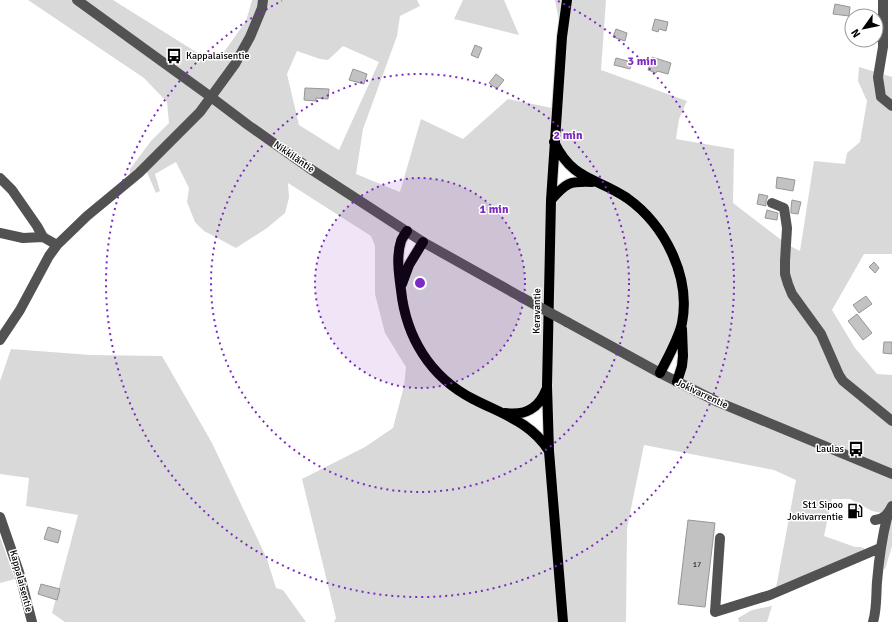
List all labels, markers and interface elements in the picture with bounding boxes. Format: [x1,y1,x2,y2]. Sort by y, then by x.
north arrow [844,8,884,48]
text: N [848,26,864,40]
bus stop icon: Kappalaisentie [165,47,183,65]
place label: Kappalaisentie [186,50,250,62]
text: 3 min [628,54,657,69]
text: 2 min [554,128,583,143]
street label: Nikkiläntie [271,139,317,175]
text: 1 min [480,202,509,217]
centre of rings [413,276,427,290]
street label: Keravantie [531,288,543,334]
street label: Jokivarrentie [674,377,730,411]
bus stop icon: Laulas [847,440,865,458]
place label: Laulas [816,443,845,455]
place label: St1 Sipoo Jokivarrentie [787,499,843,523]
fuel station icon: St1 Sipoo Jokivarrentie [846,502,864,520]
street label: Kappalaisentie [7,549,35,613]
house number: 17 [693,559,701,569]

